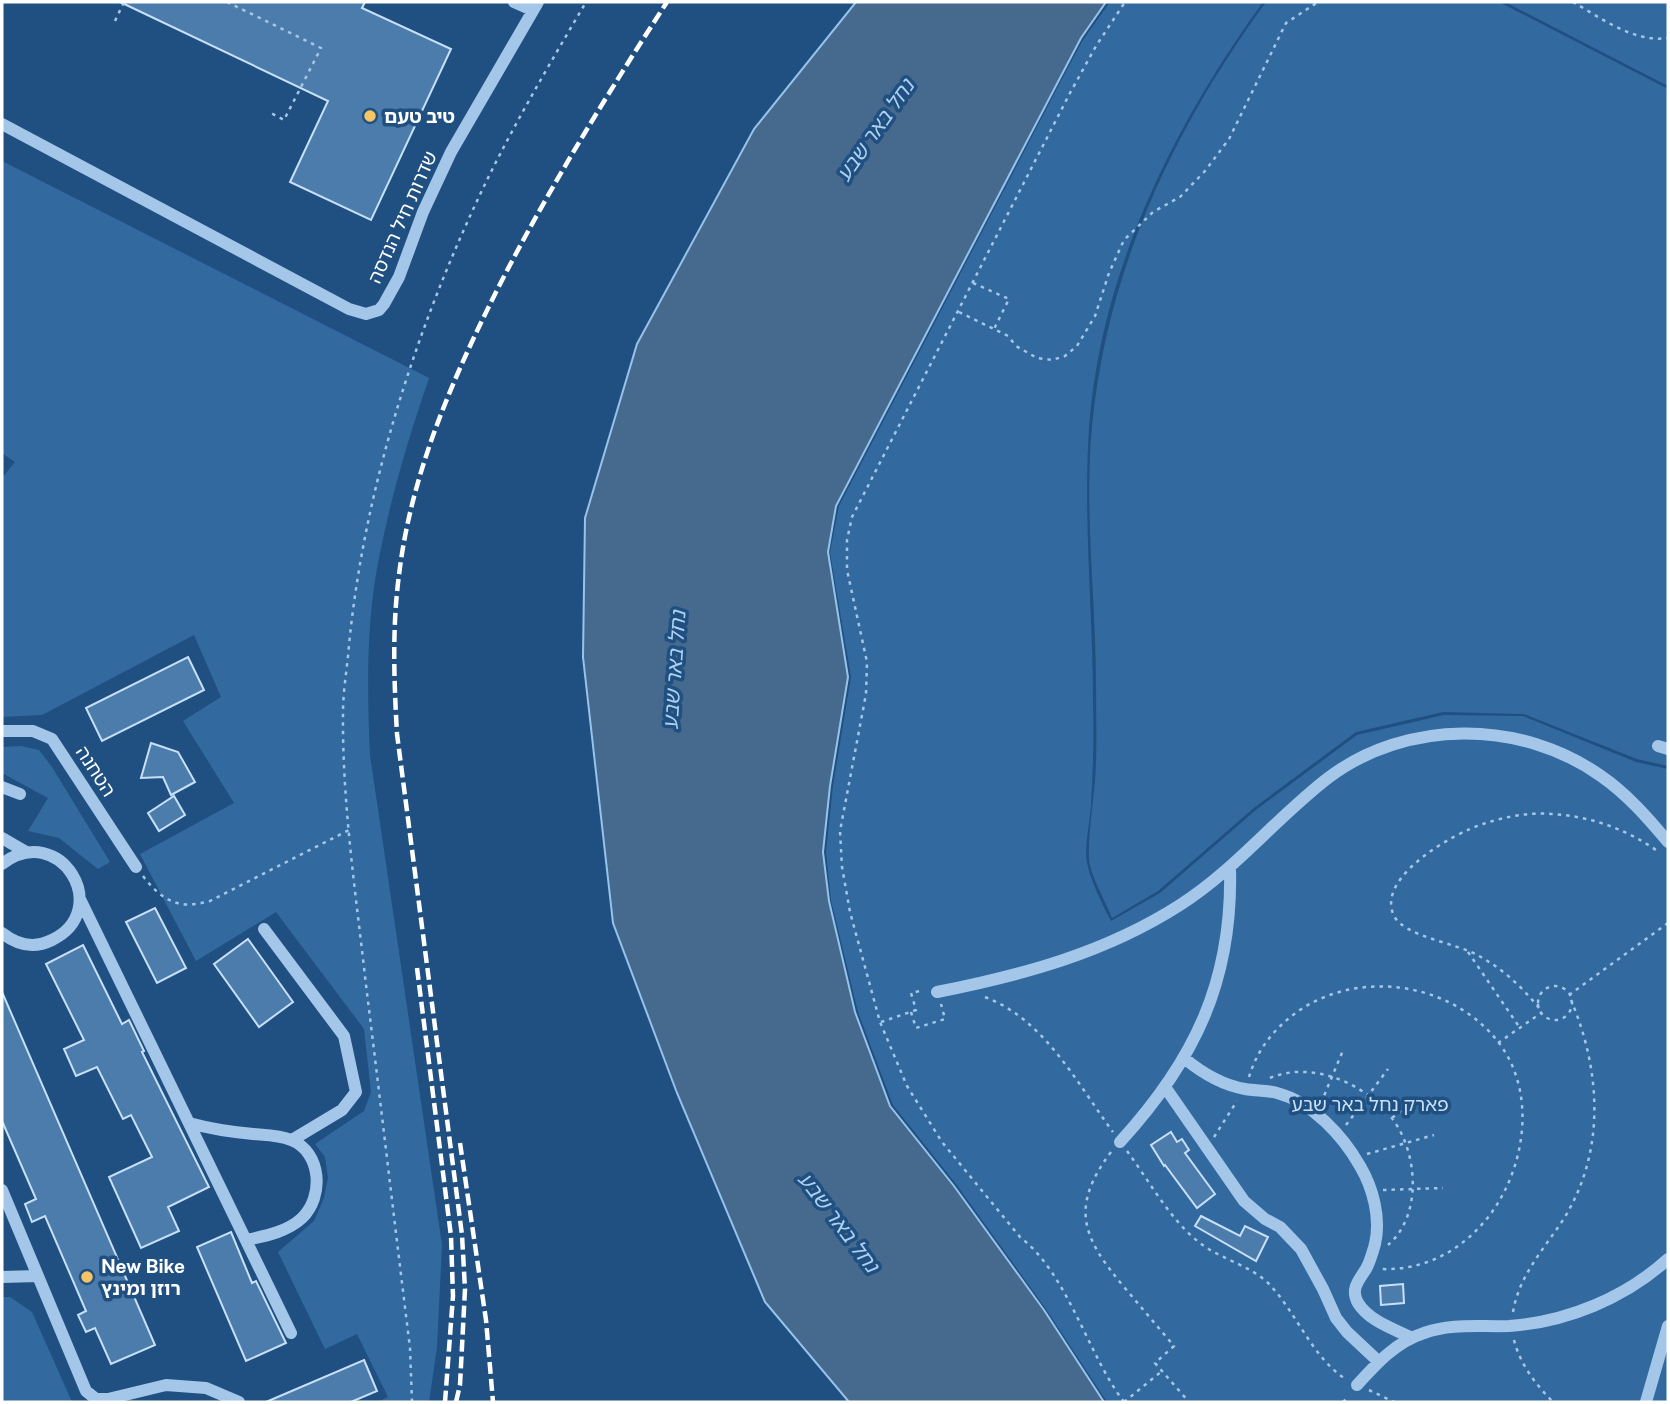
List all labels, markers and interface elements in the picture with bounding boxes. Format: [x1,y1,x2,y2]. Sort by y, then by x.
water label: נחל באר שבע [831,73,920,186]
place label: טיב טעם [384,105,455,127]
marker: טיב טעם [362,108,378,124]
street label: שדרות חיל הנדסה [363,147,441,287]
water label: נחל באר שבע [657,608,691,730]
street label: הטחנה [72,742,120,800]
park label: פארק נחל באר שבע [1291,1093,1449,1115]
water label: נחל באר שבע [793,1167,886,1279]
place label: New Bike רוזן ומינץ [101,1255,185,1299]
marker: New Bike רוזן ומינץ [79,1269,95,1285]

